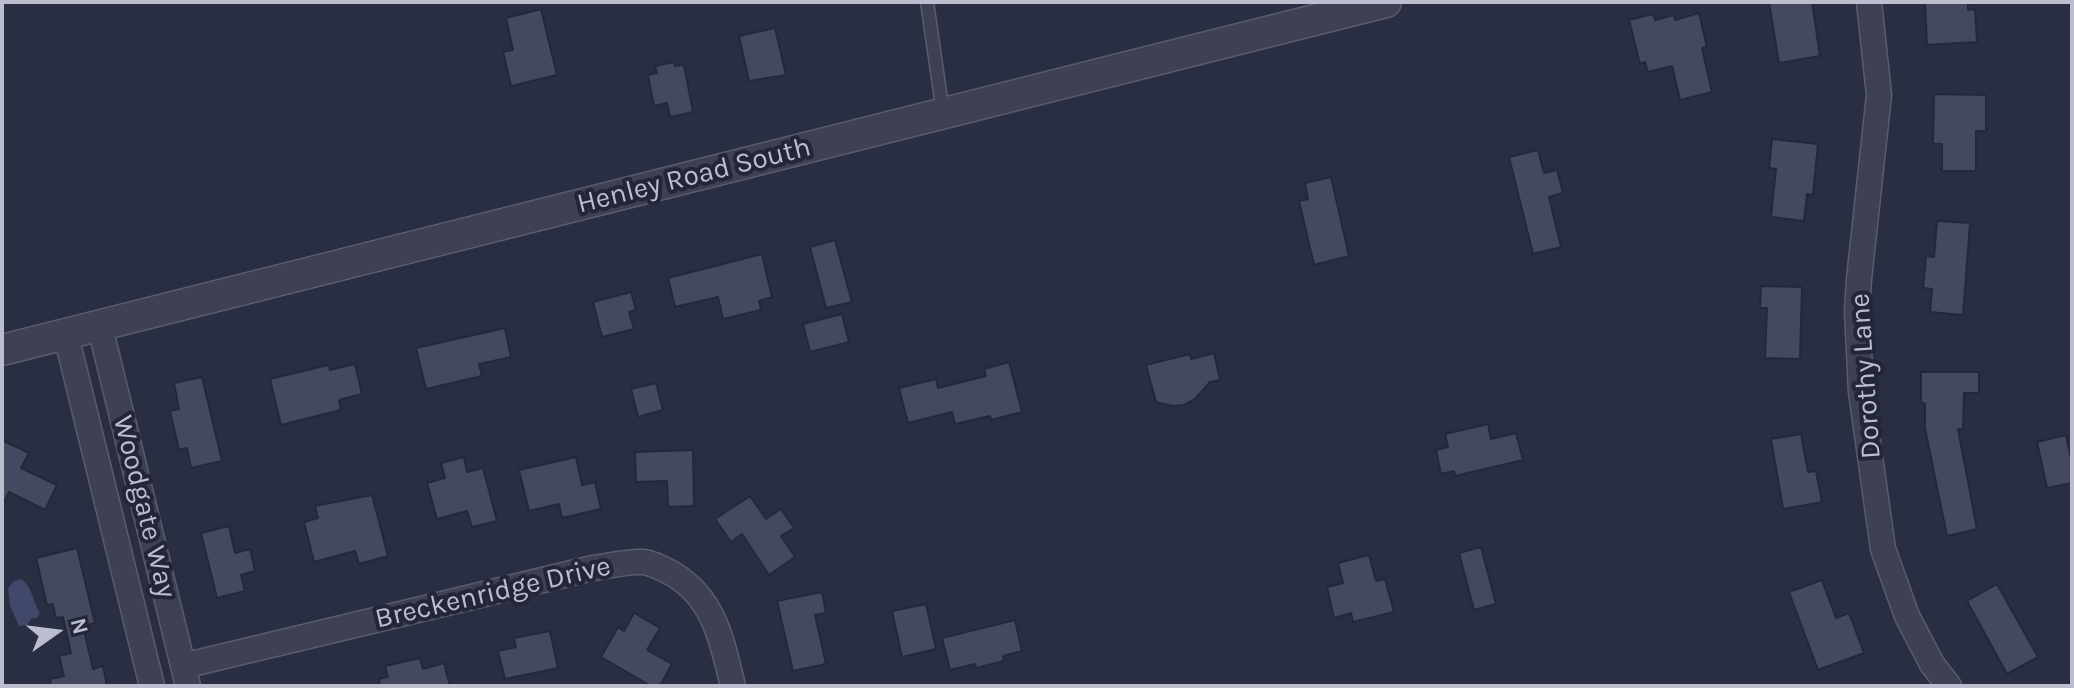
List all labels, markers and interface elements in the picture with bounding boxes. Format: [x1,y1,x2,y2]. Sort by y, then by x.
street label: Henley Road South [574,131,814,221]
street label: Dorothy Lane [1843,292,1889,460]
street label: Woodgate Way [105,412,183,602]
street label: Breckenridge Drive [372,550,614,636]
north arrow [16,592,96,672]
text: N [65,615,94,637]

